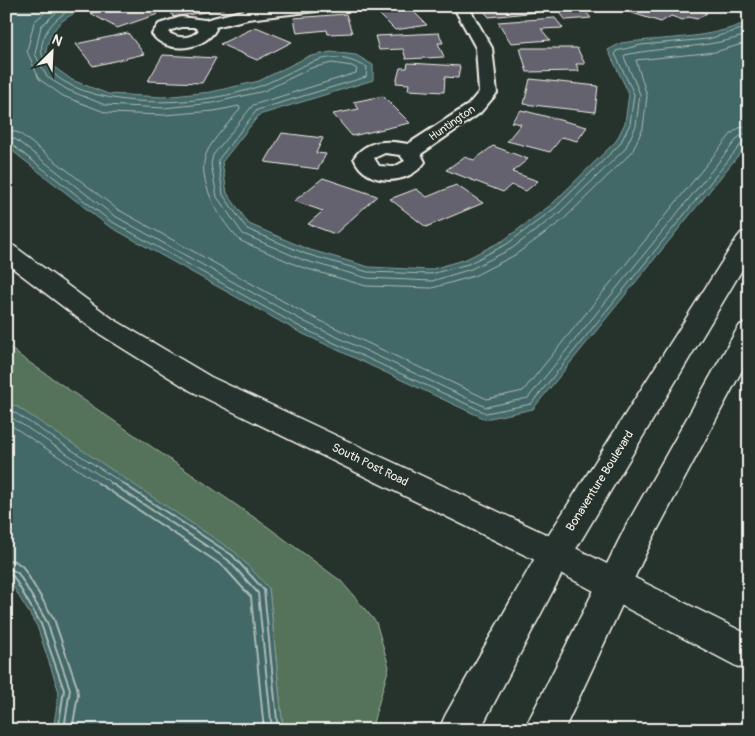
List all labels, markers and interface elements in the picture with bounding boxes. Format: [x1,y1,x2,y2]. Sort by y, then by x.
north arrow [28,28,78,78]
text: N [49,31,65,50]
street label: Huntington [427,102,477,144]
street label: Bonaventure Boulevard [563,428,637,534]
street label: South Post Road [329,440,411,490]

